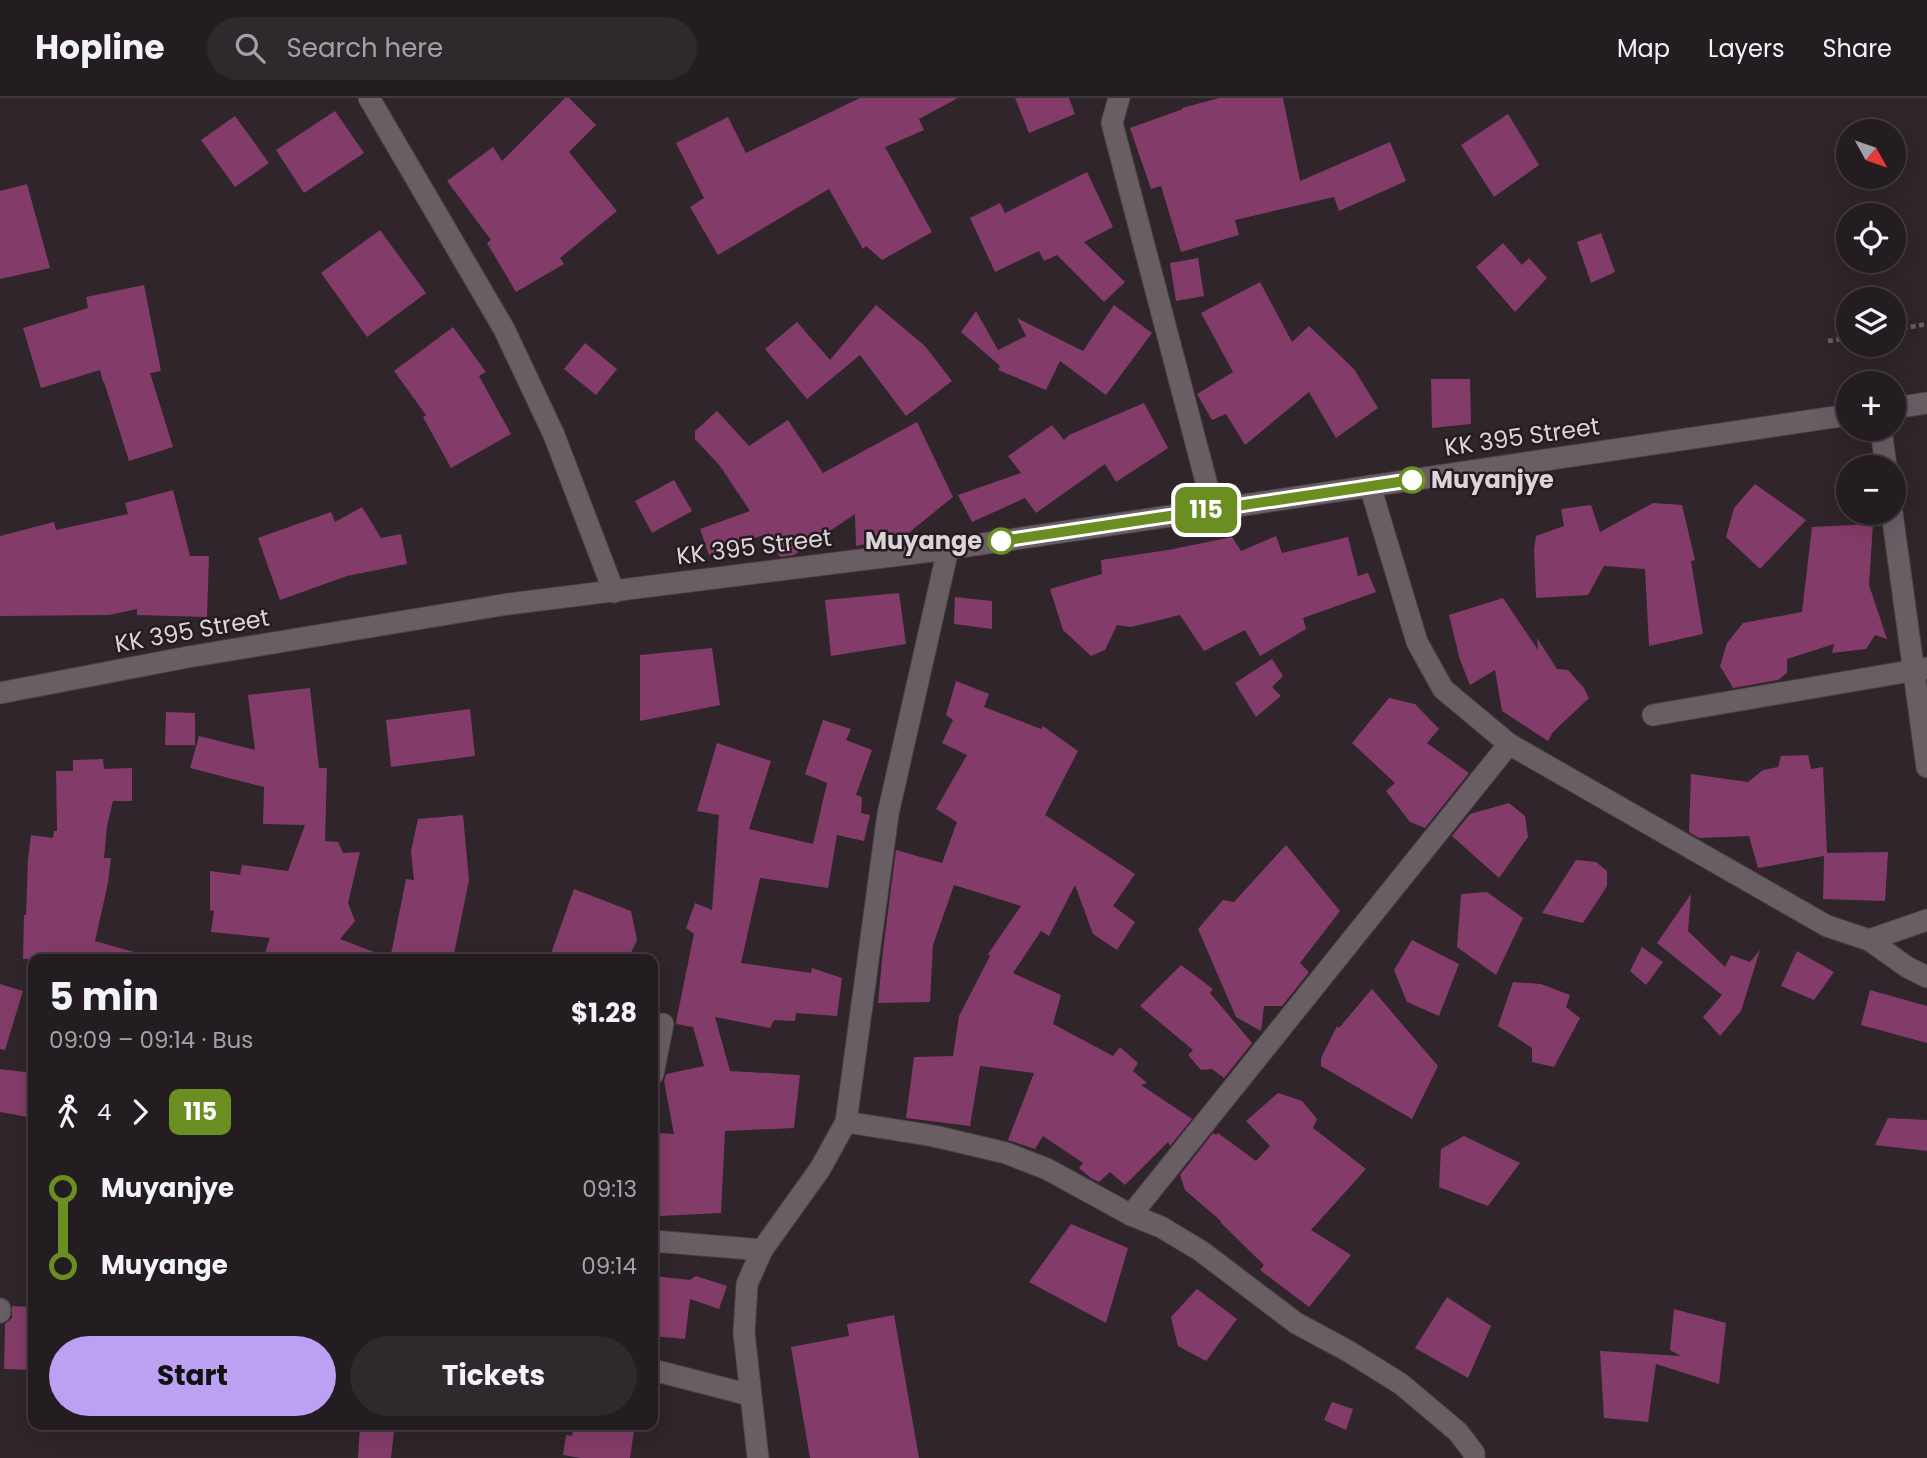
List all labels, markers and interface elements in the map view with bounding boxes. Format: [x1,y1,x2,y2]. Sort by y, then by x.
search box [207,17,697,80]
text: Hopline [35,24,165,71]
icon: search [231,29,269,67]
text: Search here [287,30,443,66]
text: Map [1617,32,1670,65]
text: Layers [1708,32,1784,65]
text: Share [1822,32,1892,65]
north arrow [1836,119,1906,189]
map controls [1836,119,1906,525]
button: locate [1836,203,1906,273]
button: layers [1836,287,1906,357]
button: + [1836,371,1906,441]
street label: KK 395 Street [1442,409,1602,464]
button: − [1836,455,1906,525]
place label: Muyanjye [1431,463,1554,496]
marker: Muyanjye [1399,467,1425,493]
line badge: 115 [1166,487,1246,533]
text: 115 [1189,493,1223,526]
street label: KK 395 Street [674,521,833,572]
place label: Muyange [865,524,982,557]
marker: Muyange [988,528,1014,554]
street label: KK 395 Street [112,601,272,660]
text: 5 min [49,970,159,1023]
text: $1.28 [571,995,637,1031]
text: 09:09 – 09:14 · Bus [49,1024,253,1056]
icon: walk [49,1093,87,1131]
icon: forward [121,1093,159,1131]
text: 115 [183,1095,217,1128]
text: 4 [97,1096,111,1128]
text: Muyanjye [101,1170,234,1206]
text: 09:13 [582,1173,637,1205]
text: Muyange [101,1247,228,1283]
text: 09:14 [581,1250,637,1282]
button: Start [49,1336,336,1416]
button: Tickets [350,1336,637,1416]

